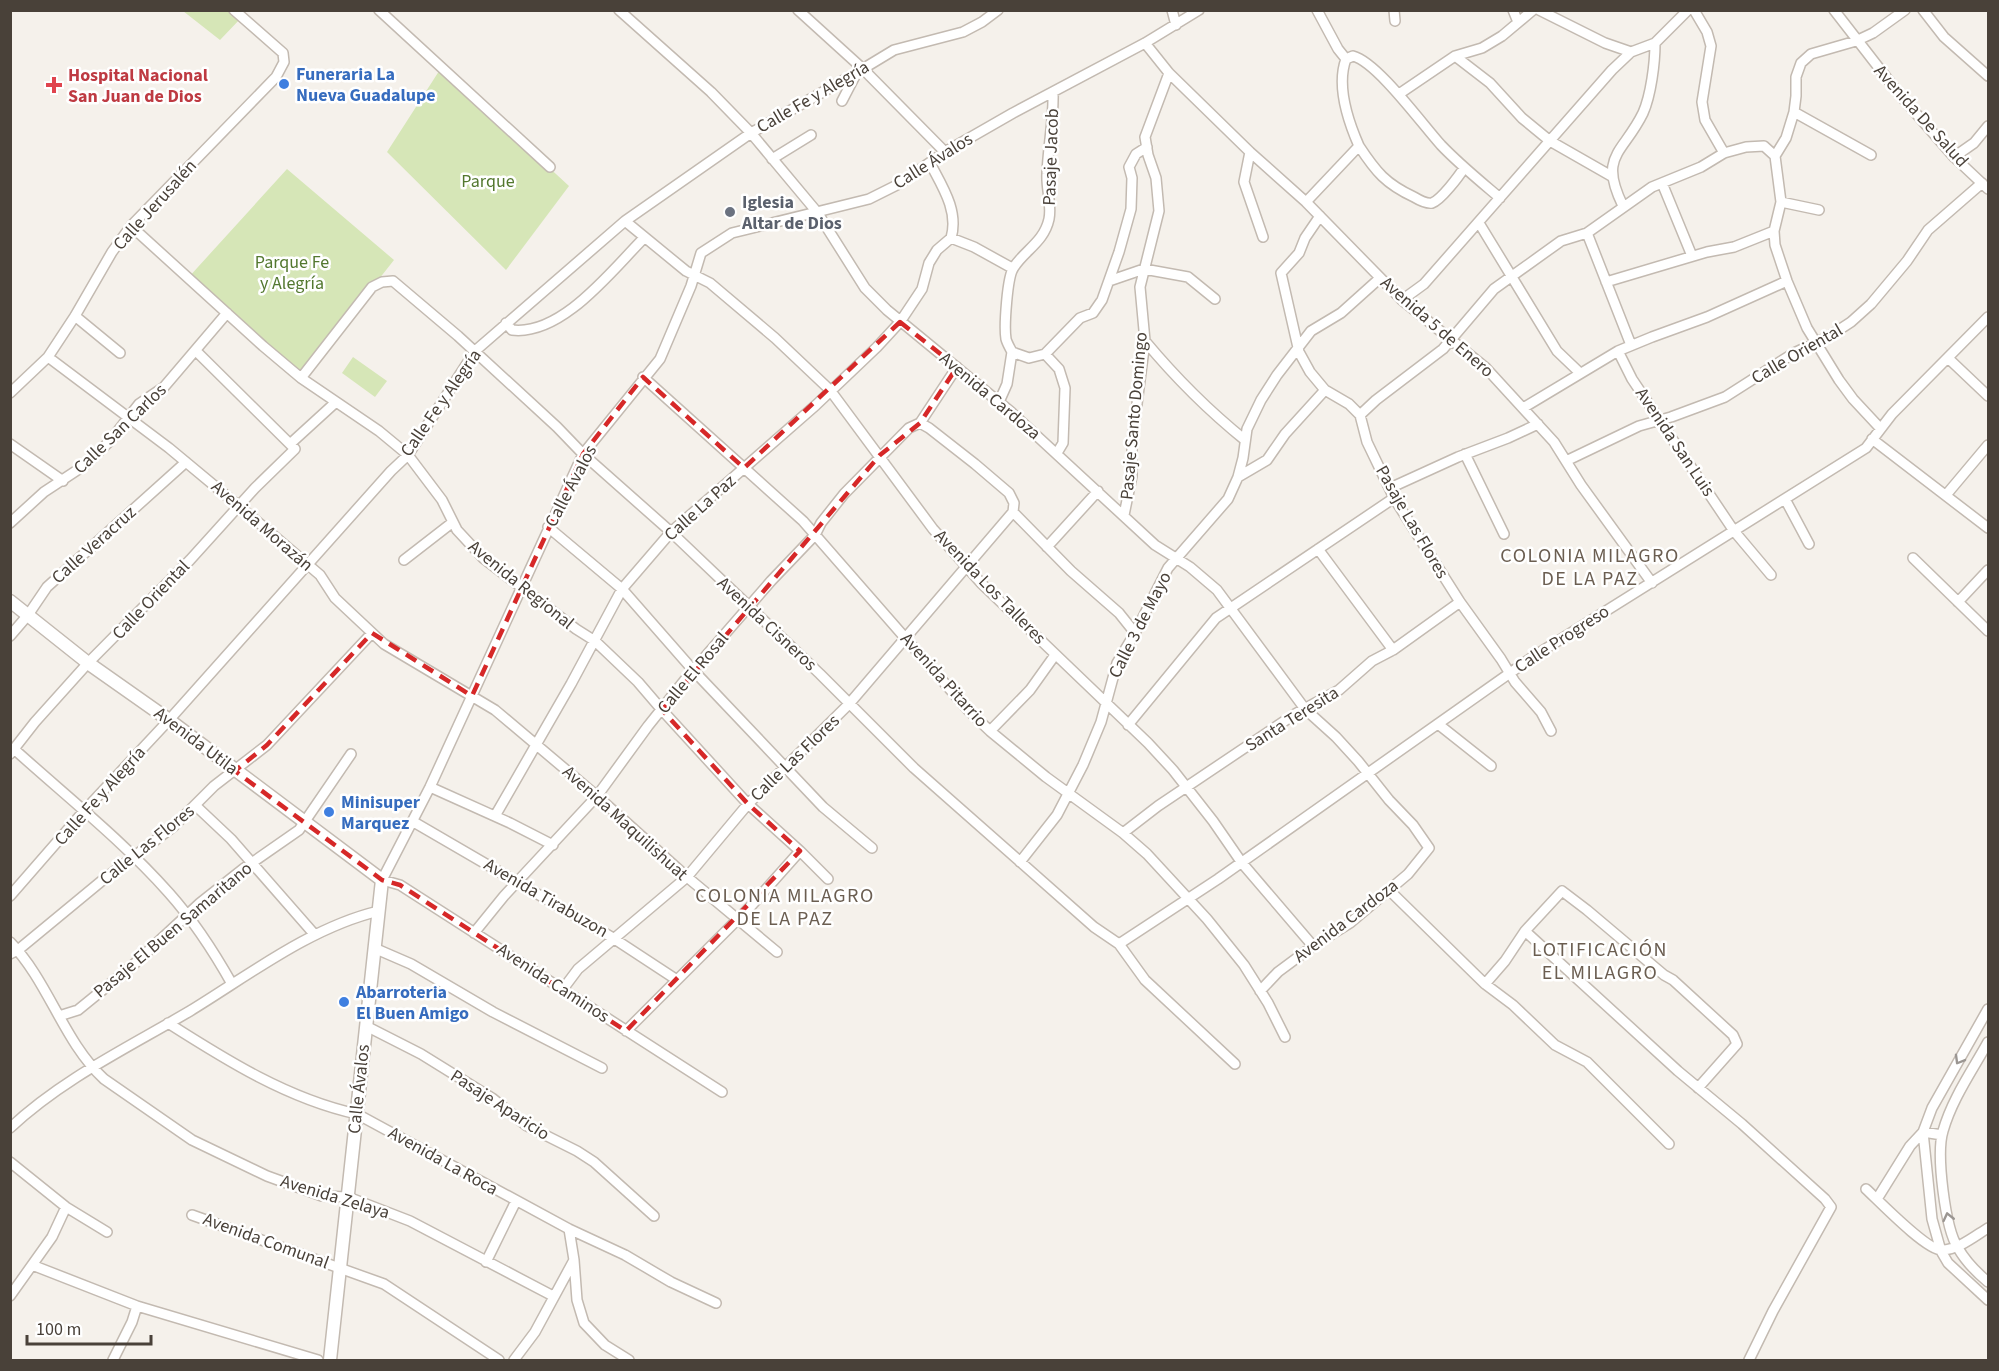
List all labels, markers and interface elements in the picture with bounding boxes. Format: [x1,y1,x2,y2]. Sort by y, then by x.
street label: Calle Fe y Alegría [752,55,874,139]
street label: Avenida De Salud [1868,59,1974,173]
place label: Funeraria La Nueva Guadalupe [296,62,436,108]
place label: Hospital Nacional San Juan de Dios [68,63,208,109]
marker: Hospital Nacional San Juan de Dios [45,76,63,94]
marker: Funeraria La Nueva Guadalupe [277,77,291,91]
street label: Pasaje Jacob [1037,108,1065,206]
street label: Calle Ávalos [888,127,978,195]
street label: Calle Jerusalén [107,154,203,256]
park label: Parque [461,169,515,194]
place label: Iglesia Altar de Dios [741,190,842,236]
marker: Iglesia Altar de Dios [723,205,737,219]
park label: Parque Fe y Alegría [255,250,329,296]
street label: Avenida 5 de Enero [1375,271,1499,383]
street label: Calle Oriental [1747,318,1847,390]
street label: Pasaje Santo Domingo [1114,331,1154,501]
street label: Calle Fe y Alegría [395,344,487,462]
street label: Avenida Cardoza [934,346,1046,446]
street label: Calle San Carlos [68,378,172,480]
street label: Avenida San Luis [1629,383,1721,501]
street label: Calle Ávalos [539,441,603,531]
street label: Pasaje Las Flores [1369,461,1455,583]
street label: Calle La Paz [659,469,742,547]
street label: Avenida Morazán [206,475,318,577]
street label: Calle Veracruz [46,500,142,590]
street label: Avenida Los Talleres [928,524,1052,650]
street label: Avenida Regional [463,535,579,635]
district label: COLONIA MILAGRO DE LA PAZ [1500,542,1680,593]
street label: Calle Oriental [107,555,195,645]
street label: Calle 3 de Mayo [1102,567,1178,683]
street label: Avenida Cisneros [712,571,822,677]
street label: Calle Progreso [1510,599,1614,679]
street label: Calle El Rosal [651,627,735,719]
street label: Avenida Pitarrio [895,627,993,733]
street label: Santa Teresita [1240,680,1344,758]
street label: Avenida Utila [149,701,243,781]
street label: Calle Las Flores [745,709,845,807]
street label: Calle Fe y Alegría [48,741,152,851]
street label: Avenida Maquilishuat [557,760,693,886]
place label: Minisuper Marquez [341,790,421,836]
street label: Calle Las Flores [94,799,200,891]
marker: Minisuper Marquez [322,805,336,819]
street label: Avenida Tirabuzon [479,852,613,944]
street label: Pasaje El Buen Samaritano [88,856,258,1004]
street label: Avenida Cardoza [1288,873,1404,969]
district label: COLONIA MILAGRO DE LA PAZ [695,882,875,933]
district label: LOTIFICACIÓN EL MILAGRO [1532,936,1668,987]
street label: Avenida Caminos [492,937,614,1029]
place label: Abarroteria El Buen Amigo [355,980,469,1026]
marker: Abarroteria El Buen Amigo [337,995,351,1009]
street label: Calle Ávalos [342,1043,376,1135]
one-way arrow [1955,1053,1967,1064]
street label: Pasaje Aparicio [445,1064,555,1146]
street label: Avenida La Roca [384,1120,502,1202]
street label: Avenida Zelaya [277,1169,393,1225]
street label: Avenida Comunal [200,1207,332,1275]
one-way arrow [1942,1212,1955,1222]
scale bar [27,1308,152,1346]
text: 100 m [36,1317,81,1342]

